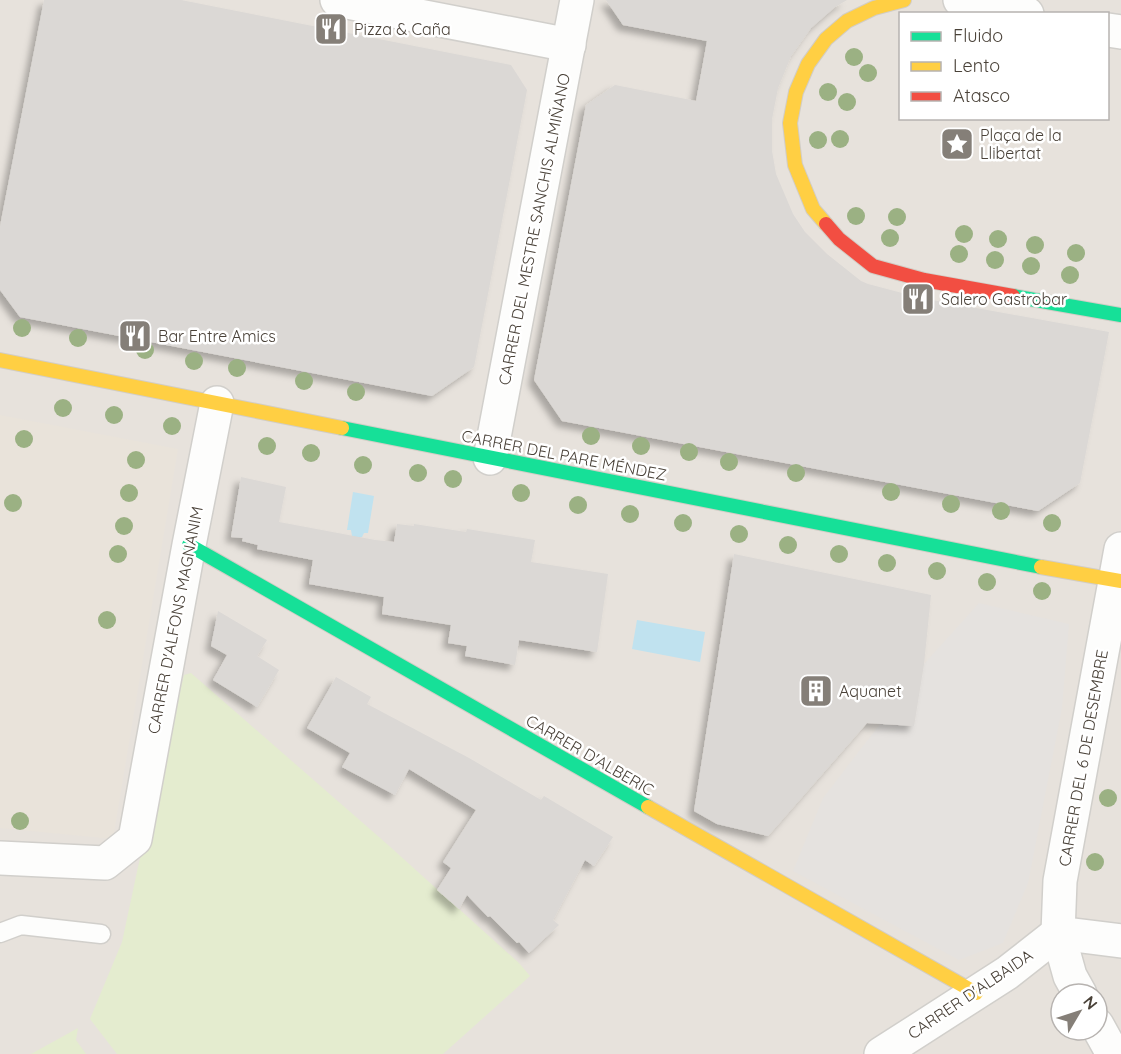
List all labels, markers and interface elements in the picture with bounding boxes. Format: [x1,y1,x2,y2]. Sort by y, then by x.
restaurant icon: Pizza & Caña [313,11,349,47]
legend [899,12,1109,120]
place label: Pizza & Caña [354,19,451,39]
text: Fluido [953,24,1003,47]
text: Lento [953,54,1000,77]
street label: CARRER DEL MESTRE SANCHIS ALMIÑANO [494,71,574,387]
text: Atasco [953,84,1010,107]
place label: Plaça de la Llibertat [980,125,1062,163]
place icon: Plaça de la Llibertat [939,126,975,162]
restaurant icon: Salero Gastrobar [900,281,936,317]
place label: Salero Gastrobar [941,289,1067,309]
restaurant icon: Bar Entre Amics [117,318,153,354]
place label: Bar Entre Amics [158,326,276,346]
street label: CARRER DEL PARE MÉNDEZ [460,425,668,485]
street label: CARRER D'ALFONS MAGNANIM [143,504,207,736]
street label: CARRER DEL 6 DE DESEMBRE [1054,648,1112,868]
building icon: Aquanet [798,673,834,709]
place label: Aquanet [839,681,902,701]
street label: CARRER D'ALBERIC [522,710,658,800]
street label: CARRER D'ALBAIDA [904,945,1036,1043]
north arrow [1049,982,1109,1042]
text: N [1079,992,1102,1013]

